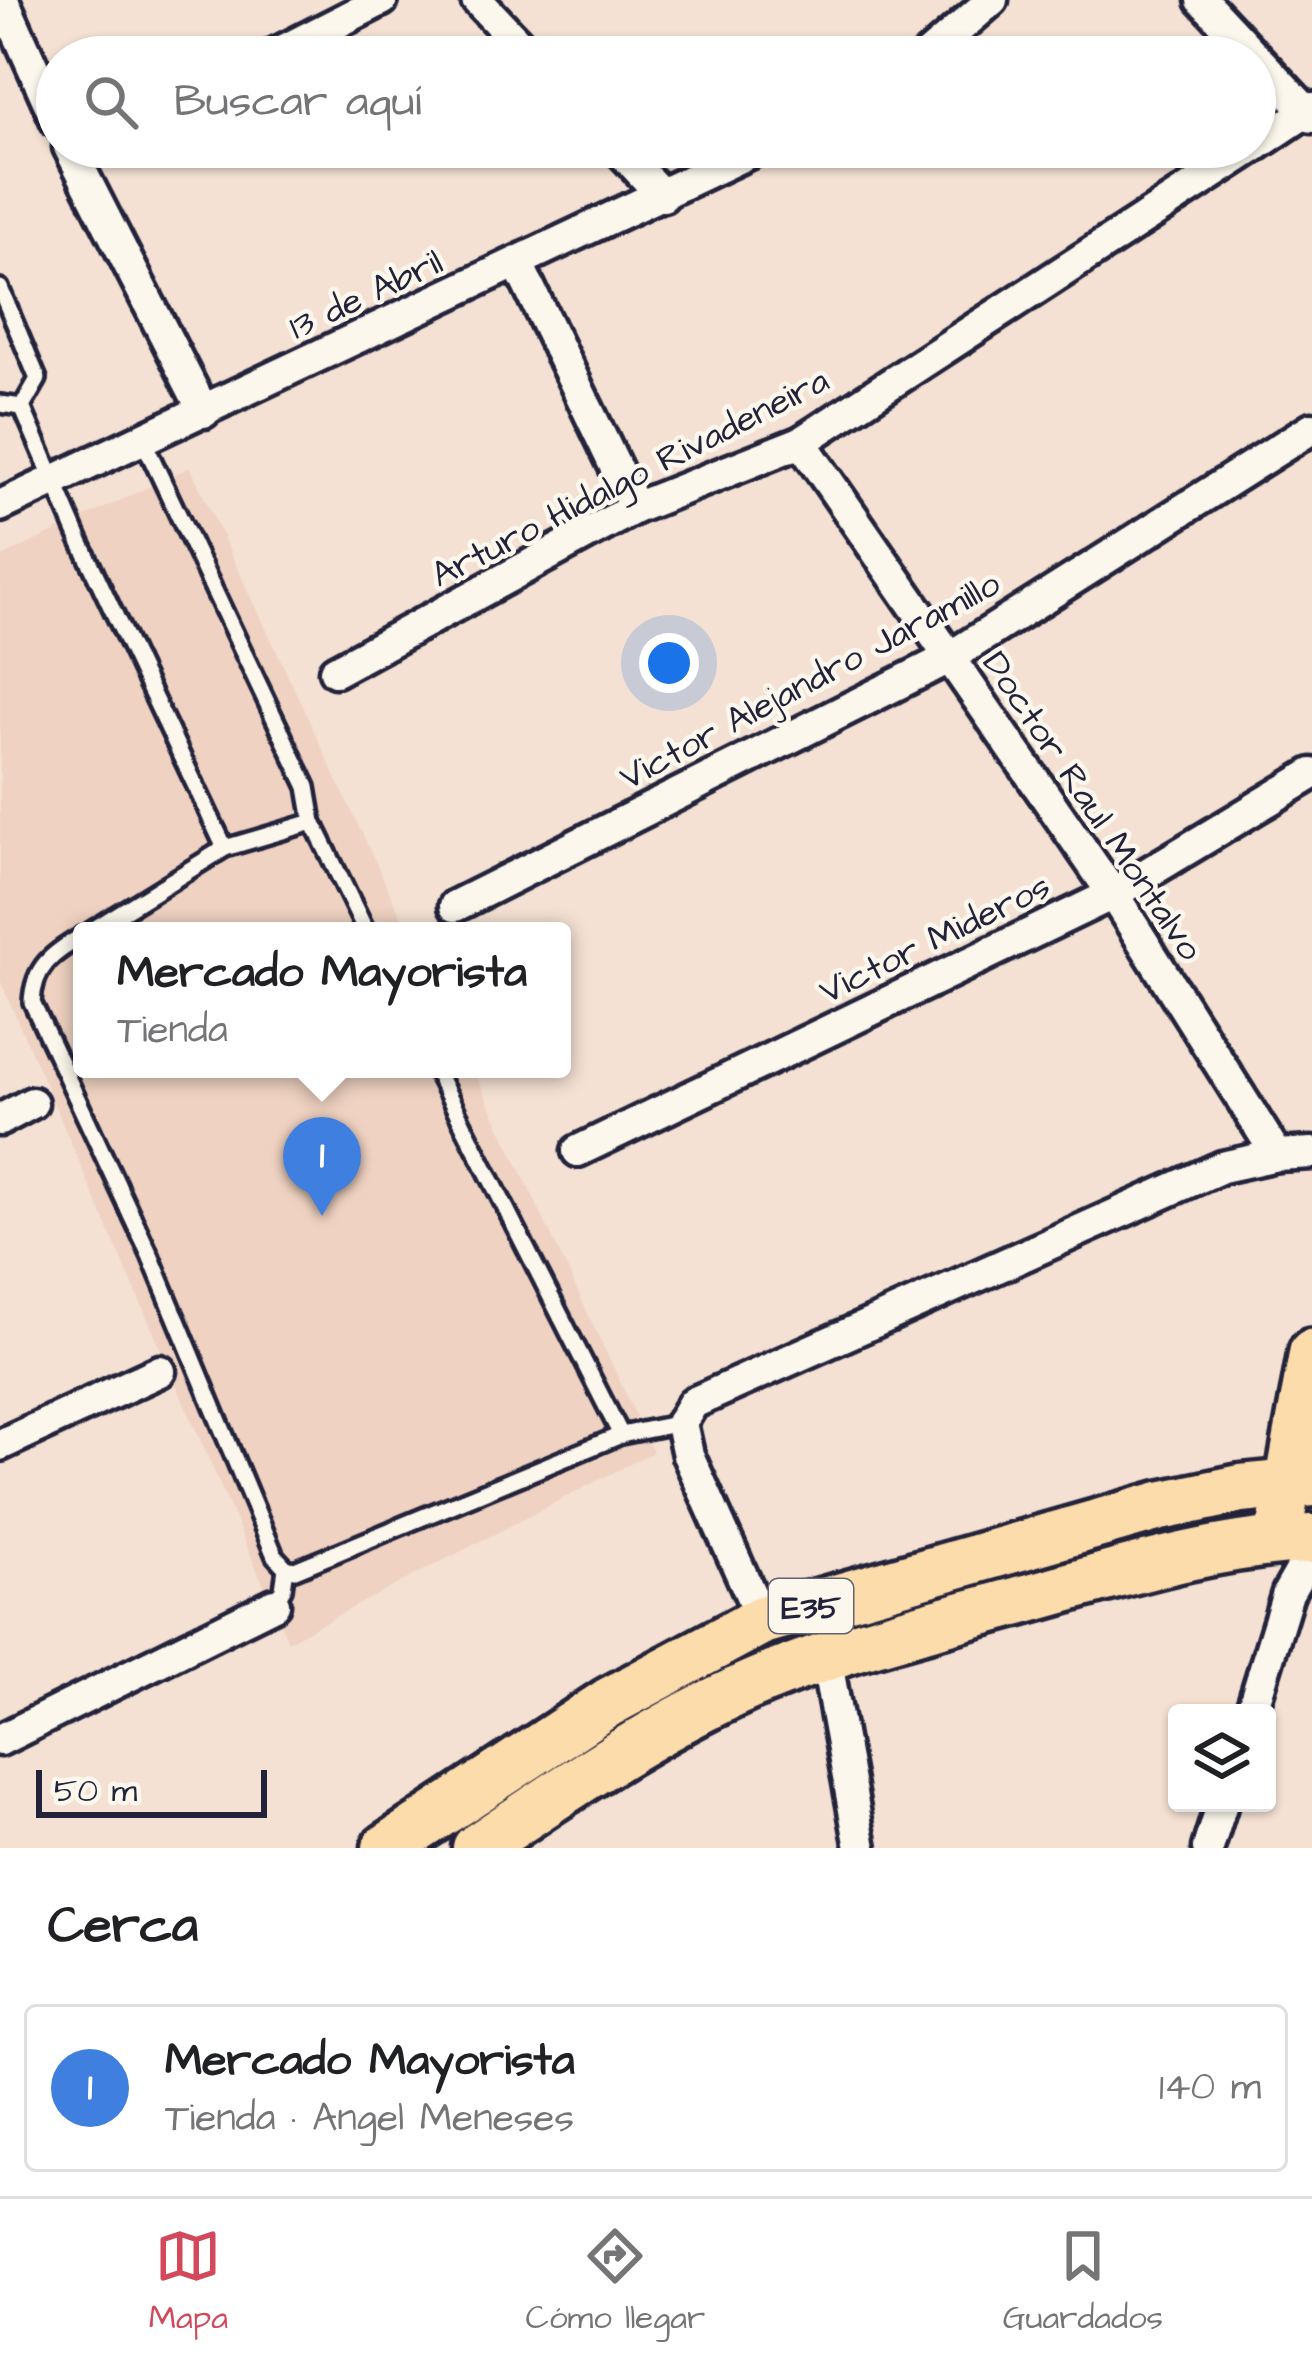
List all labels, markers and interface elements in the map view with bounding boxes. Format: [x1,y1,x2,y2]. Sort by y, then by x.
search box [36,36,1276,168]
icon: search [78,69,144,135]
text: Buscar aquí [174,71,421,133]
street label: 13 de Abril [281,238,451,353]
street label: Arturo Hidalgo Rivadeneira [422,356,838,602]
street label: Victor Alejandro Jaramillo [611,559,1009,803]
your location [639,633,699,693]
street label: Doctor Raul Montalvo [969,642,1215,971]
street label: Victor Mideros [811,861,1059,1017]
popup [73,922,571,1078]
text: Mercado Mayorista [117,942,527,1004]
text: Tienda [117,1004,228,1058]
pin: 1 [283,1117,361,1216]
road number: E35 [769,1579,853,1633]
map controls [1168,1704,1276,1812]
button: layers [1168,1704,1276,1812]
scale bar [36,1764,267,1817]
text: 50 m [54,1768,137,1814]
text: Cerca [48,1891,198,1962]
text: Mercado Mayorista [165,2030,575,2092]
text: 1 [88,2061,93,2115]
text: 140 m [1159,2061,1261,2115]
text: Tienda · Angel Meneses [165,2092,574,2146]
tab: Mapa [149,2223,228,2341]
tab: Cómo llegar [526,2223,705,2341]
tab: Guardados [1003,2223,1163,2341]

